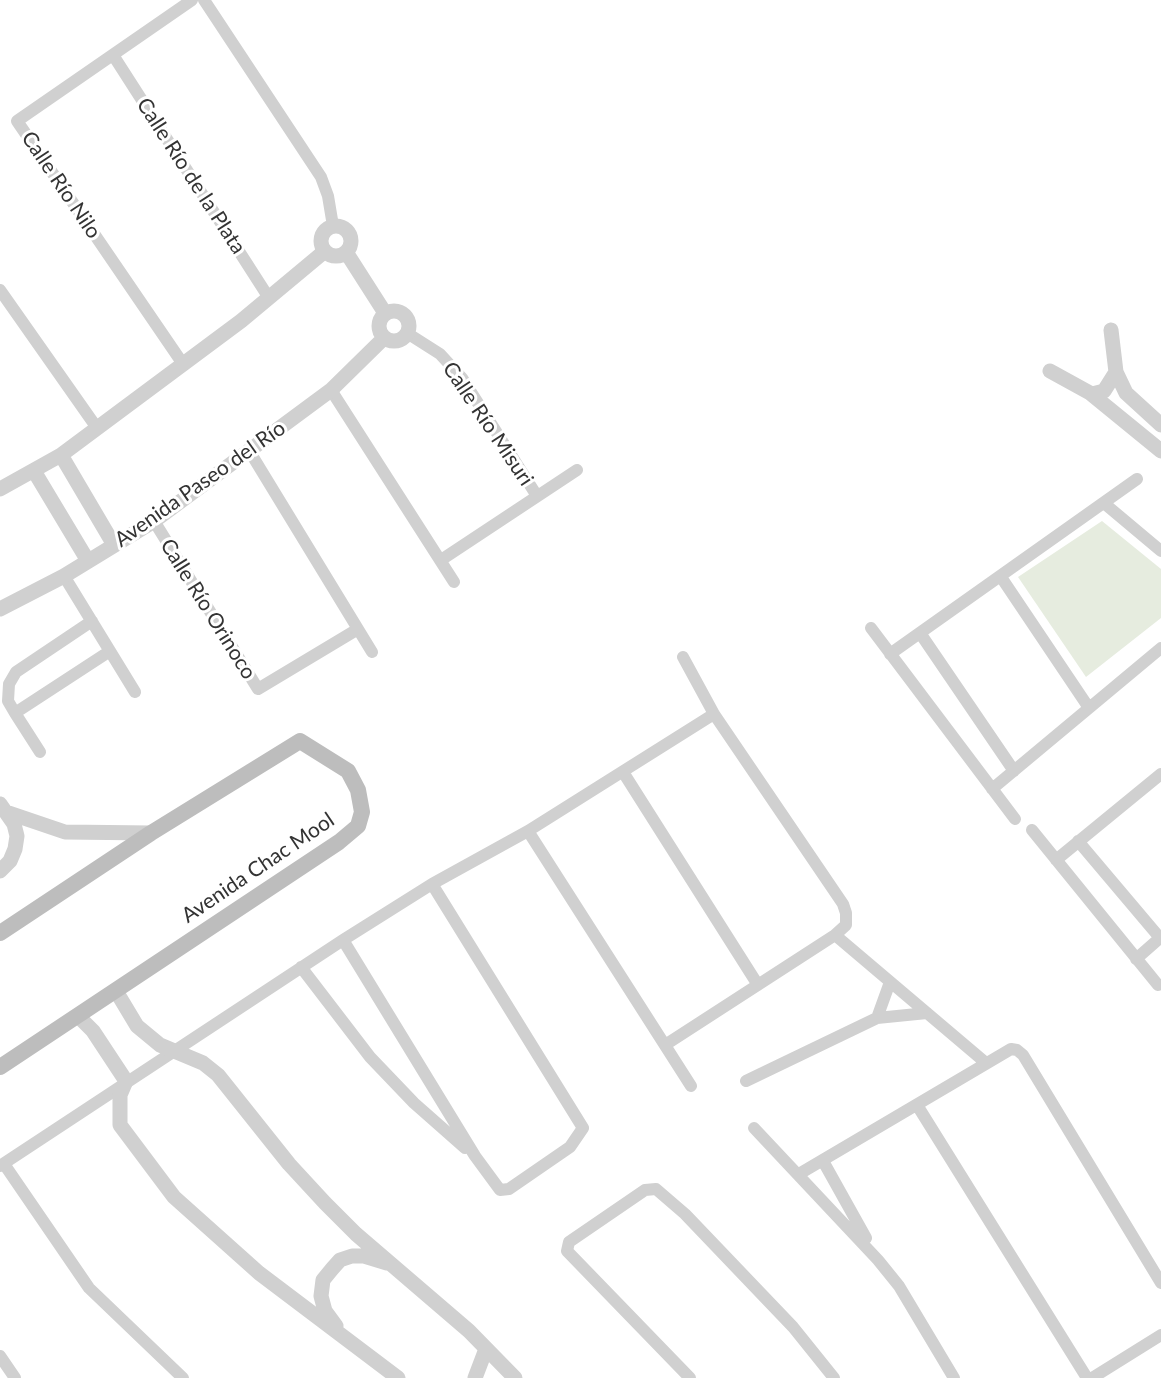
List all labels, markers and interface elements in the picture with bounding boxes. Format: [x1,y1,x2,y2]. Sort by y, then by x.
street label: Calle Río de la Plata [131,93,251,259]
street label: Calle Río Nilo [16,127,106,243]
street label: Calle Río Misuri [437,357,539,491]
street label: Avenida Paseo del Río [110,416,290,552]
street label: Calle Río Orinoco [155,534,261,684]
street label: Avenida Chac Mool [177,808,339,928]

